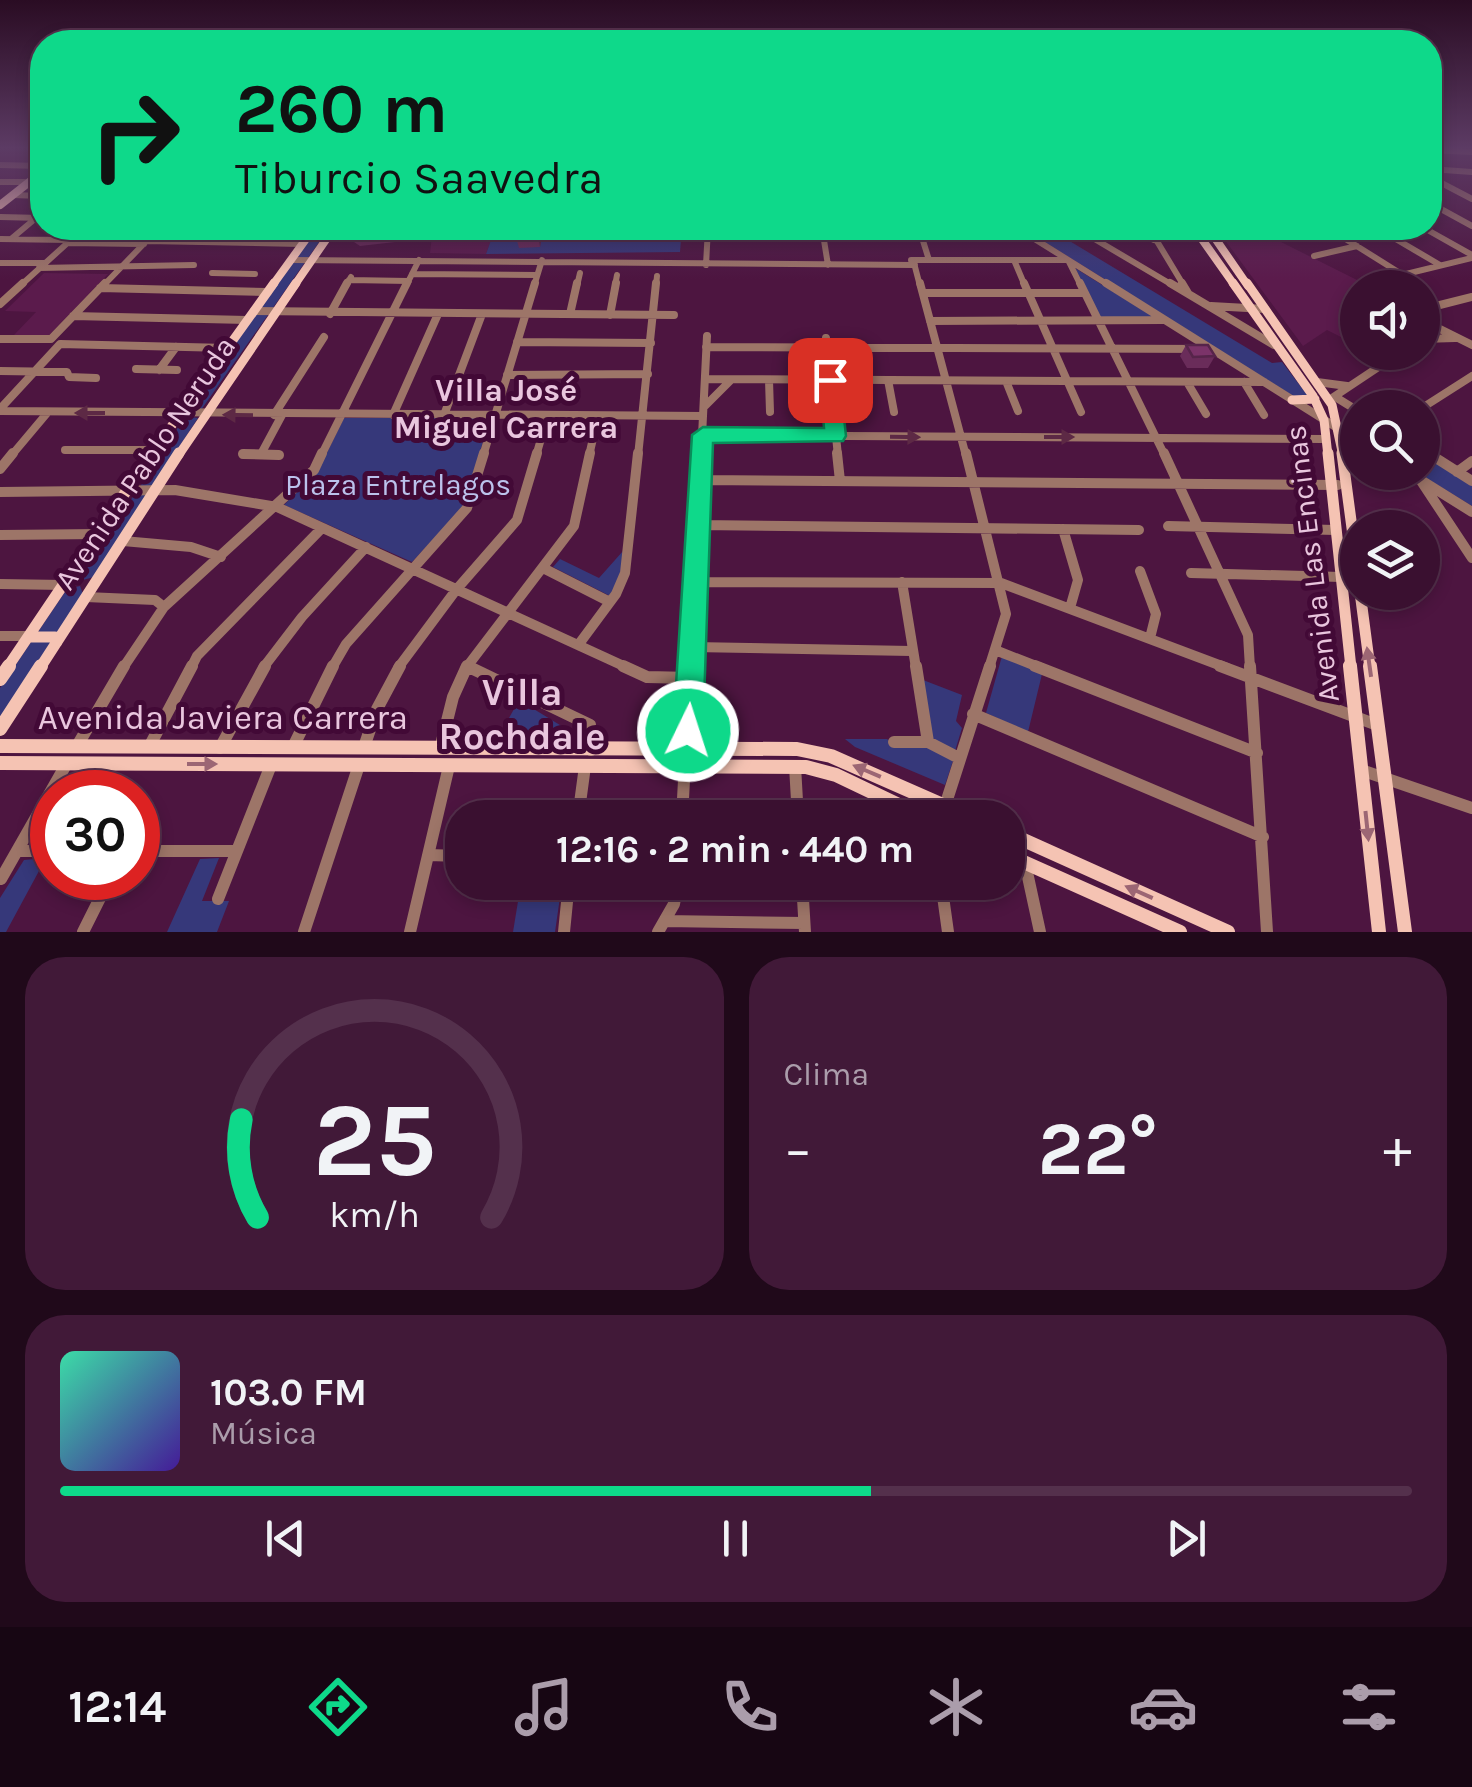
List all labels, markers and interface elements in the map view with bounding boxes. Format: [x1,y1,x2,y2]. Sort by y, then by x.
text: 260 m [235,68,448,150]
icon: right [70,70,200,200]
text: Tiburcio Saavedra [235,152,603,204]
map controls [1340,270,1440,610]
button: sound [1340,270,1440,370]
street label: Avenida Pablo Neruda [47,330,243,596]
pin [788,338,873,423]
icon: arrive [803,353,858,408]
district label: Villa José Miguel Carrera [394,372,618,446]
button: search [1340,390,1440,490]
one-way arrow [73,405,105,421]
one-way arrow [221,406,253,422]
street label: Avenida Las Encinas [1277,423,1347,705]
one-way arrow [890,429,922,445]
one-way arrow [1044,429,1076,445]
park label: Plaza Entrelagos [285,467,511,503]
button: layers [1340,510,1440,610]
one-way arrow [1361,645,1377,677]
district label: Villa Rochdale [438,670,606,759]
position arrow [636,679,740,783]
street label: Avenida Javiera Carrera [38,697,408,738]
one-way arrow [187,756,219,772]
one-way arrow [852,763,882,779]
speed limit sign: 30 [30,770,160,900]
one-way arrow [1360,811,1376,842]
text: 12:16 · 2 min · 440 m [556,827,914,872]
one-way arrow [1124,884,1154,900]
text: Clima [784,1056,869,1093]
text: 25 [313,1080,436,1201]
text: 22° [1038,1105,1158,1193]
text: − [784,1117,812,1181]
text: + [1383,1117,1412,1181]
text: km/h [329,1194,420,1236]
text: 103.0 FM [210,1370,367,1415]
text: Música [210,1415,317,1452]
icon: previous [258,1511,313,1566]
icon: pause [708,1511,763,1566]
icon: next [1159,1511,1214,1566]
icon: directions [303,1672,373,1742]
icon: music [509,1672,579,1742]
icon: phone [715,1672,785,1742]
icon: climate [921,1672,991,1742]
icon: car [1128,1672,1198,1742]
icon: filters [1334,1672,1404,1742]
text: 12:14 [68,1681,166,1733]

